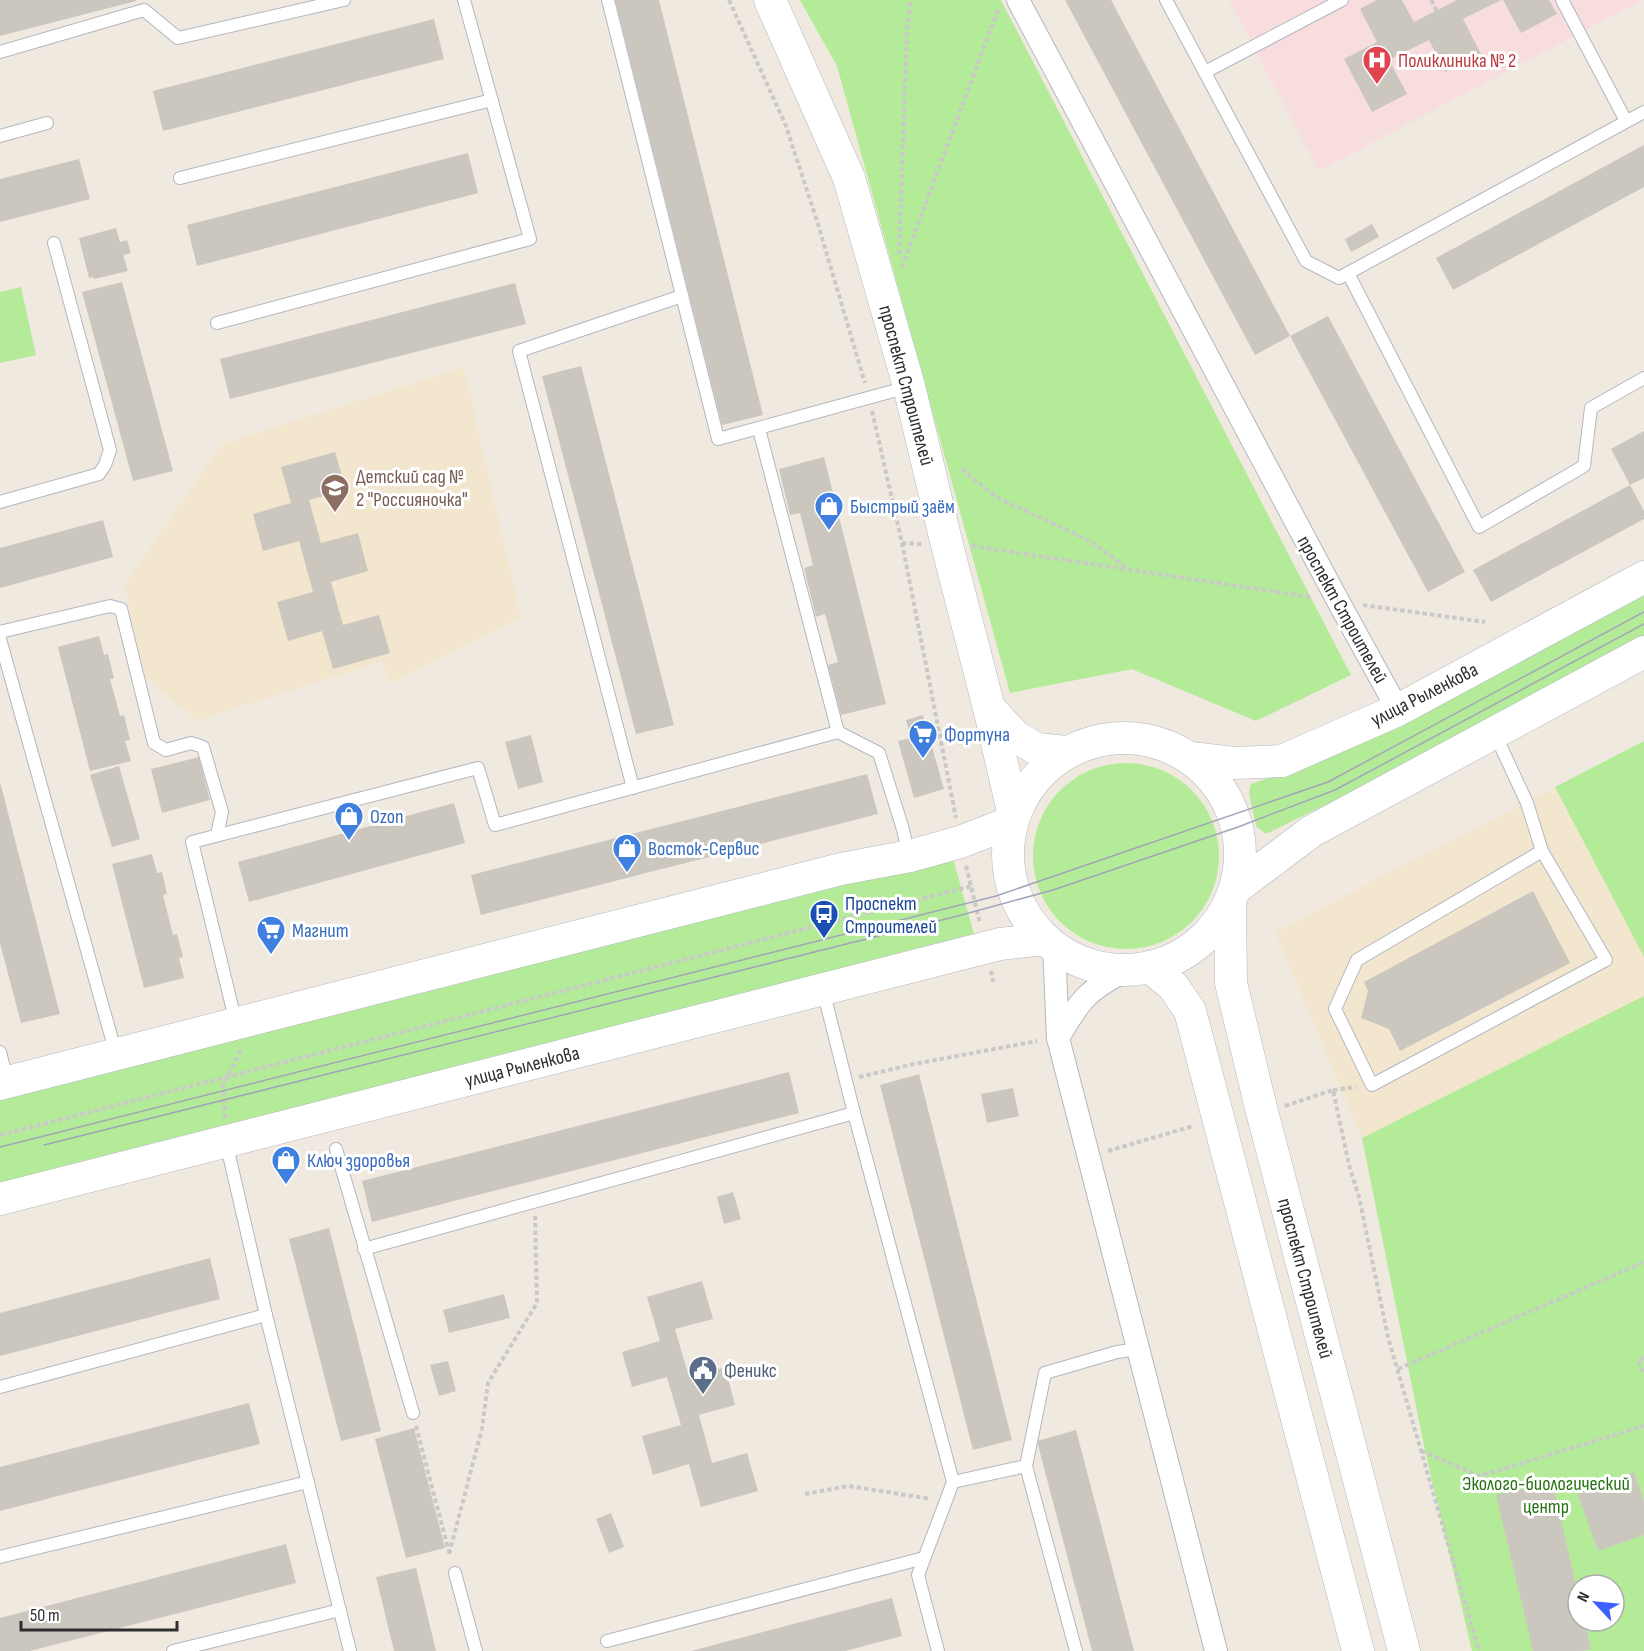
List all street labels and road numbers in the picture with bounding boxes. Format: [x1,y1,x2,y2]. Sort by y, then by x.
street label: проспект Строителей [873,303,939,468]
street label: проспект Строителей [1292,532,1393,687]
street label: улица Рыленкова [1367,658,1482,732]
street label: улица Рыленкова [462,1041,582,1093]
street label: проспект Строителей [1272,1196,1338,1361]

